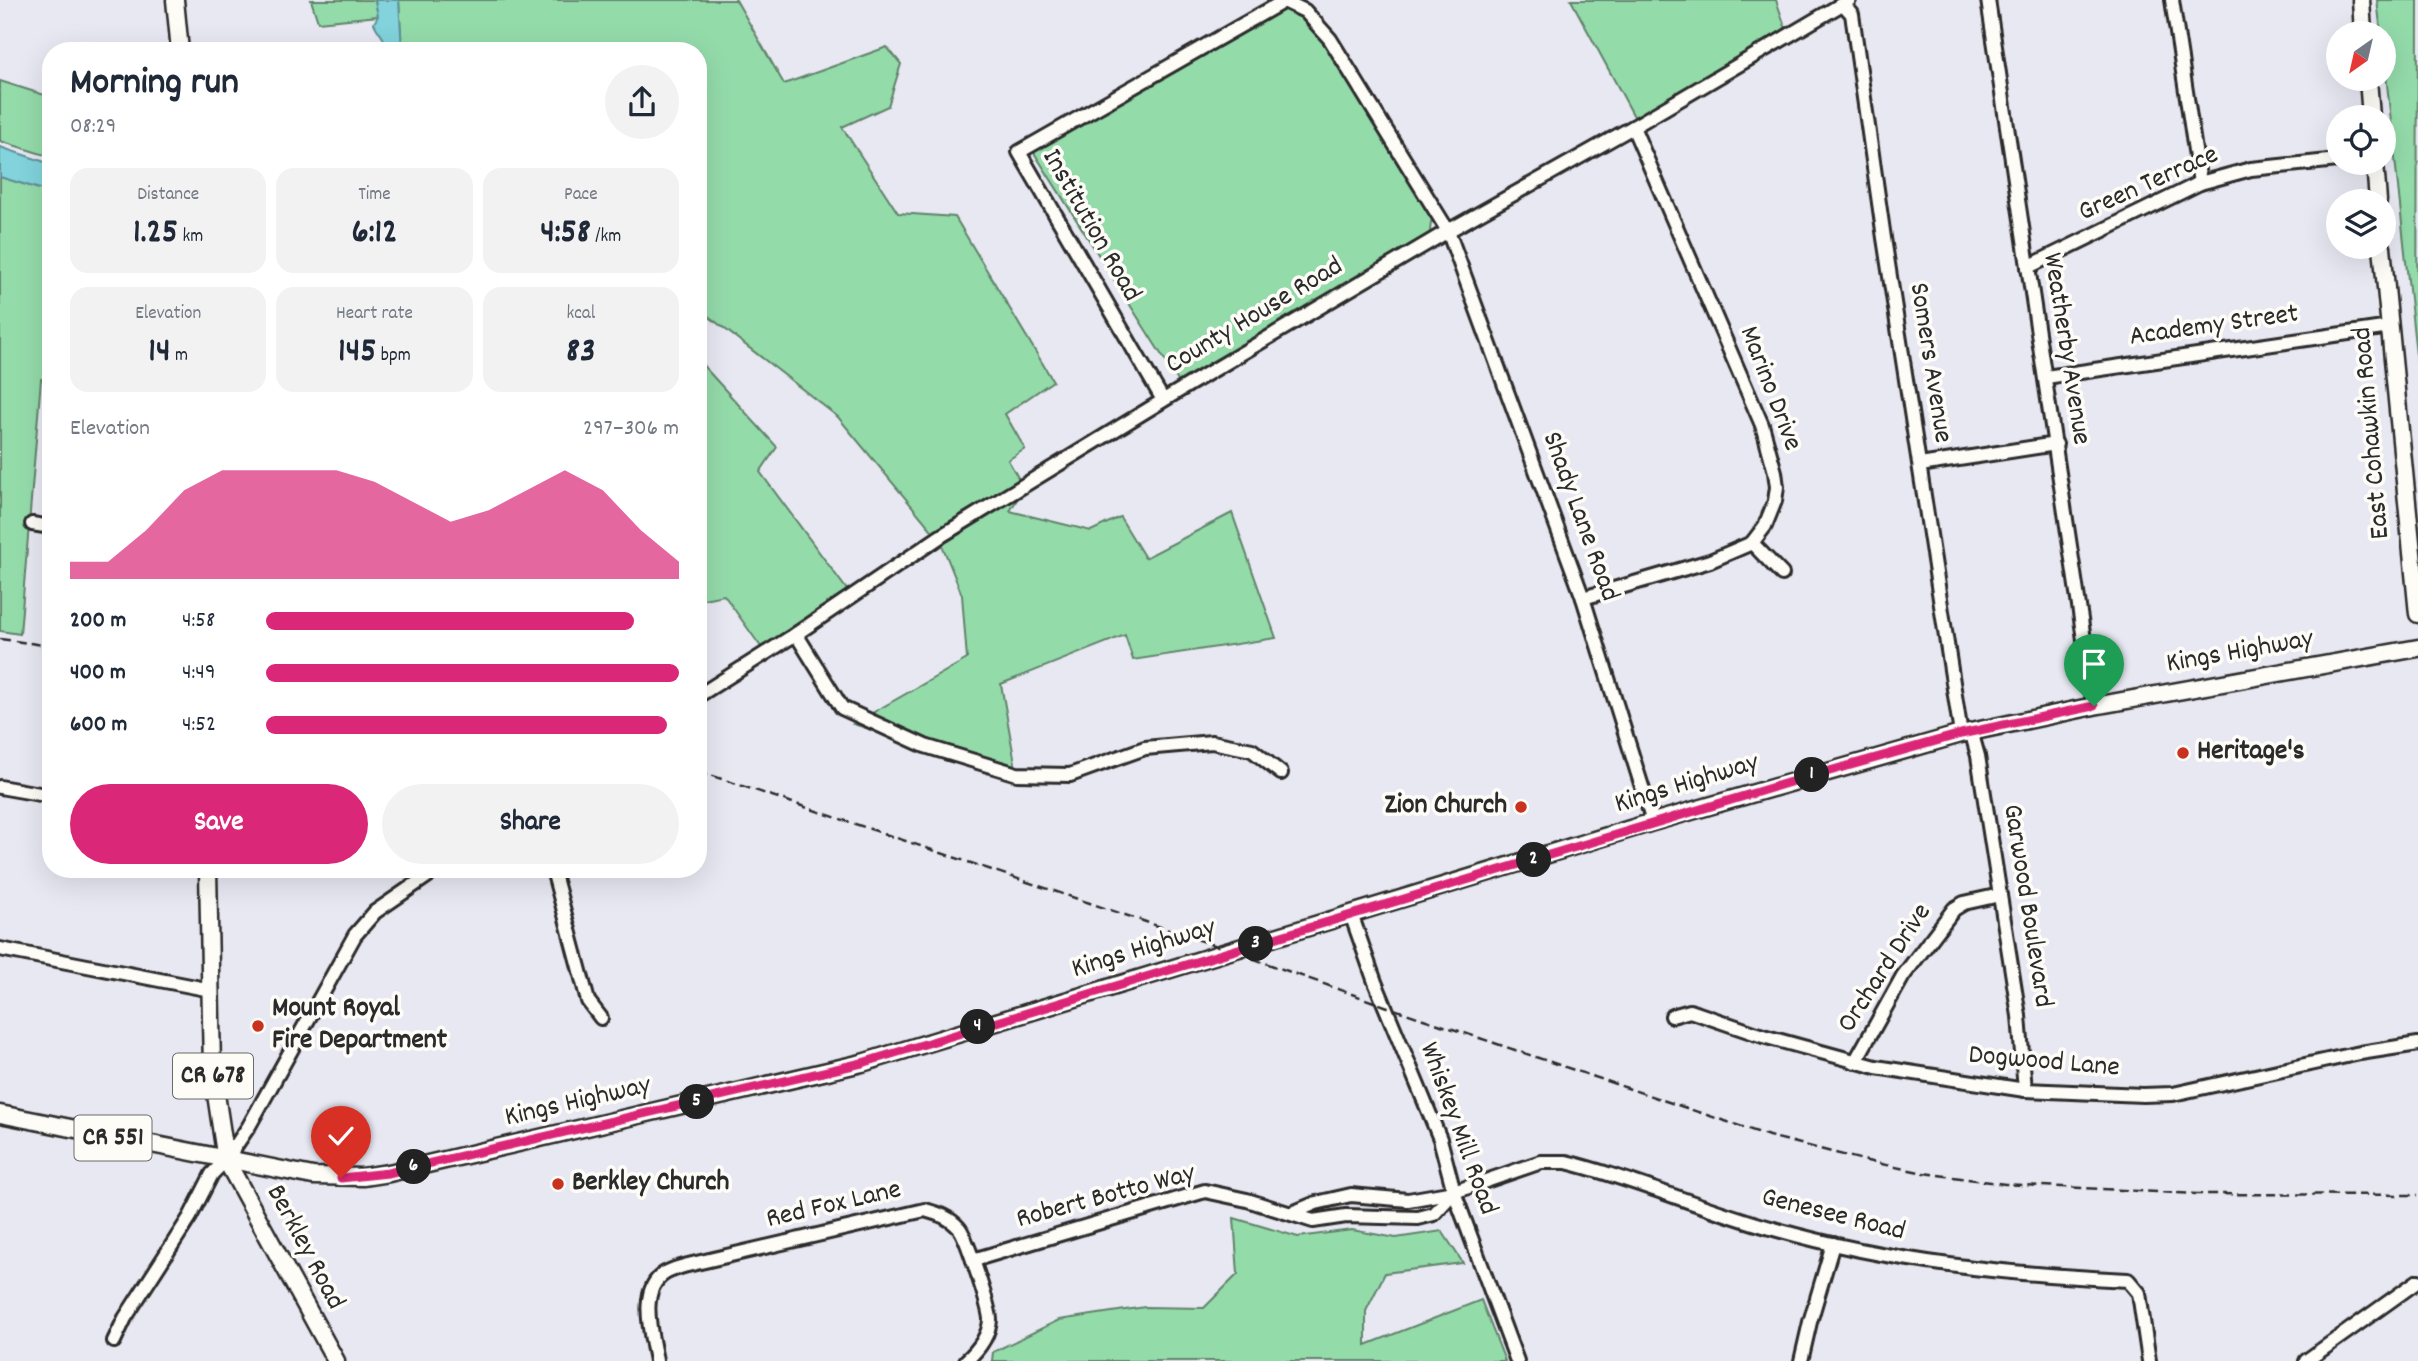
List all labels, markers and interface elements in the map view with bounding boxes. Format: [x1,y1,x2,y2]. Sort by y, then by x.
north arrow [2326,21,2396,91]
map controls [2326,21,2396,259]
text: Morning run [70,57,239,112]
button: share [605,65,679,139]
button: locate [2326,105,2396,175]
text: 08:29 [70,111,116,144]
street label: Green Terrace [2073,136,2225,234]
street label: Institution Road [1030,142,1150,310]
text: Distance [137,182,199,209]
text: Time [358,182,391,209]
text: Pace [564,182,598,209]
button: layers [2326,189,2396,259]
text: 1.25 [133,209,178,259]
text: 6:12 [352,209,397,259]
text: 4:58 [540,209,591,259]
text: km [178,224,203,251]
text: /km [591,224,621,251]
street label: County House Road [1159,248,1351,386]
street label: Weatherby Avenue [2030,250,2100,448]
street label: Somers Avenue [1897,280,1961,446]
street label: Academy Street [2127,295,2301,359]
text: Elevation [135,301,201,328]
text: Heart rate [336,301,413,328]
text: kcal [566,301,595,328]
street label: Marino Drive [1727,321,1811,457]
street label: East Cohawkin Road [2344,325,2402,541]
text: 14 [148,328,171,378]
text: 145 [338,328,377,378]
text: 83 [566,328,596,378]
text: m [171,343,188,370]
text: bpm [377,343,411,370]
text: Elevation [70,413,150,446]
text: 297–306 m [583,413,679,446]
street label: Shady Lane Road [1530,427,1628,607]
text: 200 m [70,605,126,638]
text: 4:58 [182,605,215,638]
street label: Kings Highway [2163,620,2317,686]
pin [2064,634,2124,706]
icon: arrive [2075,645,2113,683]
text: 400 m [70,657,126,690]
text: 4:49 [182,657,215,690]
text: 600 m [70,709,127,742]
text: 4:52 [182,709,216,742]
place label: Heritage's [2197,733,2305,773]
street label: Kings Highway [1610,744,1764,826]
marker: Heritage's [2175,745,2191,761]
pin: 1 [1794,758,1829,792]
text: 1 [1809,761,1814,788]
button: Save [70,784,368,864]
button: Share [382,784,679,864]
place label: Zion Church [1385,787,1507,827]
marker: Zion Church [1513,799,1529,815]
street label: Garwood Boulevard [1990,801,2062,1011]
pin: 2 [1516,842,1552,878]
text: 2 [1529,846,1538,873]
street label: Orchard Drive [1829,896,1943,1042]
street label: Kings Highway [1067,909,1221,991]
pin: 3 [1238,926,1274,962]
text: 3 [1251,930,1260,957]
place label: Mount Royal Fire Department [272,990,448,1062]
pin: 4 [960,1010,996,1044]
text: 4 [974,1013,981,1040]
marker: Mount Royal Fire Department [250,1018,266,1034]
street label: Dogwood Lane [1967,1036,2121,1090]
street label: Whiskey Mill Road [1407,1037,1507,1221]
road number: CR 678 [173,1054,253,1098]
street label: Kings Highway [501,1067,655,1139]
pin: 5 [680,1084,714,1120]
text: 5 [692,1088,701,1115]
pin [311,1106,371,1178]
road number: CR 551 [74,1116,152,1161]
icon: check [322,1117,360,1155]
pin: 6 [396,1150,432,1184]
text: 6 [409,1153,418,1180]
street label: Robert Botto Way [1012,1155,1200,1241]
place label: Berkley Church [572,1164,730,1204]
street label: Red Fox Lane [763,1171,905,1241]
marker: Berkley Church [550,1176,566,1192]
street label: Berkley Road [254,1178,354,1318]
street label: Genesee Road [1757,1179,1909,1253]

